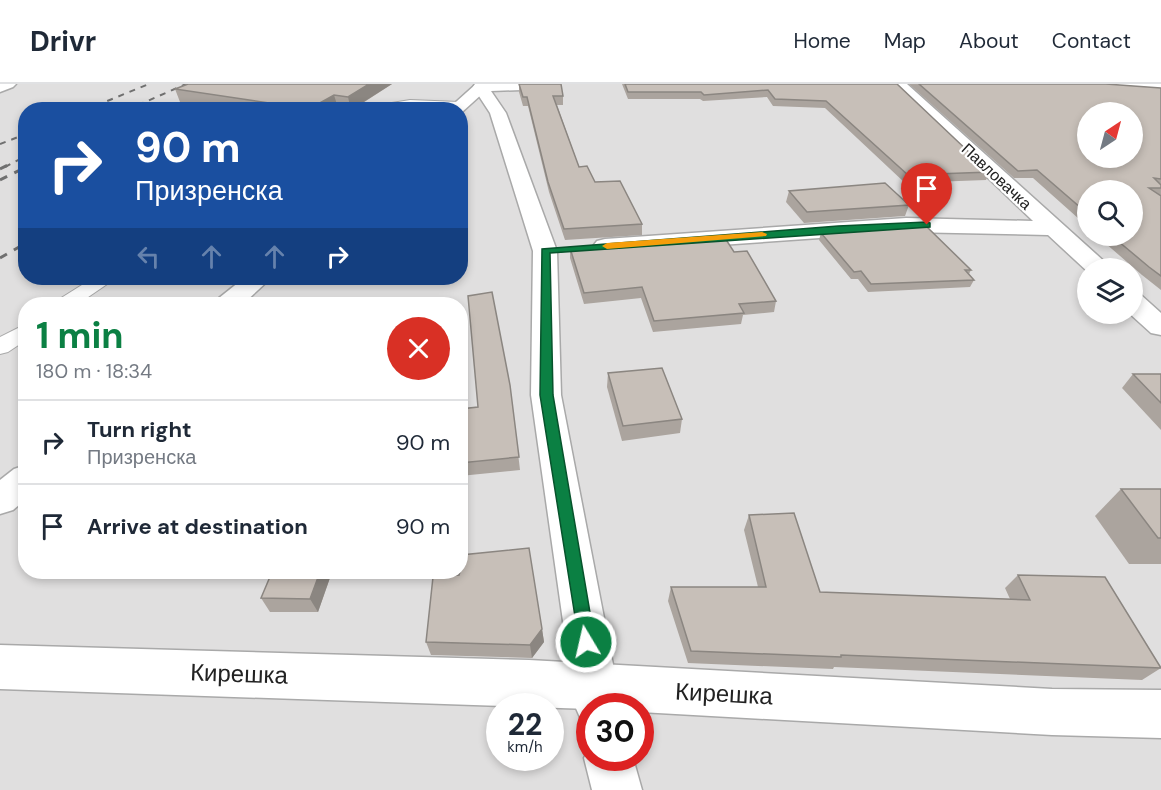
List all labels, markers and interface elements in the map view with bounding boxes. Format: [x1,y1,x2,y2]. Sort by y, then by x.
text: Drivr [30,23,96,60]
text: Home [793,27,851,55]
text: Map [884,27,926,55]
text: About [959,27,1019,55]
text: Contact [1052,27,1131,55]
north arrow [1077,102,1143,168]
map controls [1077,102,1143,324]
text: 90 m [135,120,241,175]
icon: right [36,126,114,204]
street label: Павловачка [957,139,1036,214]
pin [901,163,952,225]
icon: arrive [910,172,943,205]
text: Призренска [135,173,283,208]
button: search [1077,180,1143,246]
icon: left [132,240,165,273]
icon: ahead [195,240,228,273]
icon: ahead [258,240,291,273]
icon: right [321,240,354,273]
button: layers [1077,258,1143,324]
text: 1 min [36,312,124,359]
button: close [387,317,450,380]
text: 180 m · 18:34 [36,358,152,384]
text: Turn right [87,415,192,444]
icon: right [36,426,69,459]
text: 90 m [396,428,450,457]
text: Призренска [87,444,196,470]
icon: arrive [36,510,69,543]
text: Arrive at destination [87,512,308,541]
text: 90 m [396,512,450,541]
position arrow [554,610,618,674]
street label: Кирешка [190,656,289,691]
street label: Кирешка [674,675,774,712]
speed limit sign: 30 [576,693,654,771]
text: 22 [508,705,542,744]
text: km/h [507,737,543,757]

